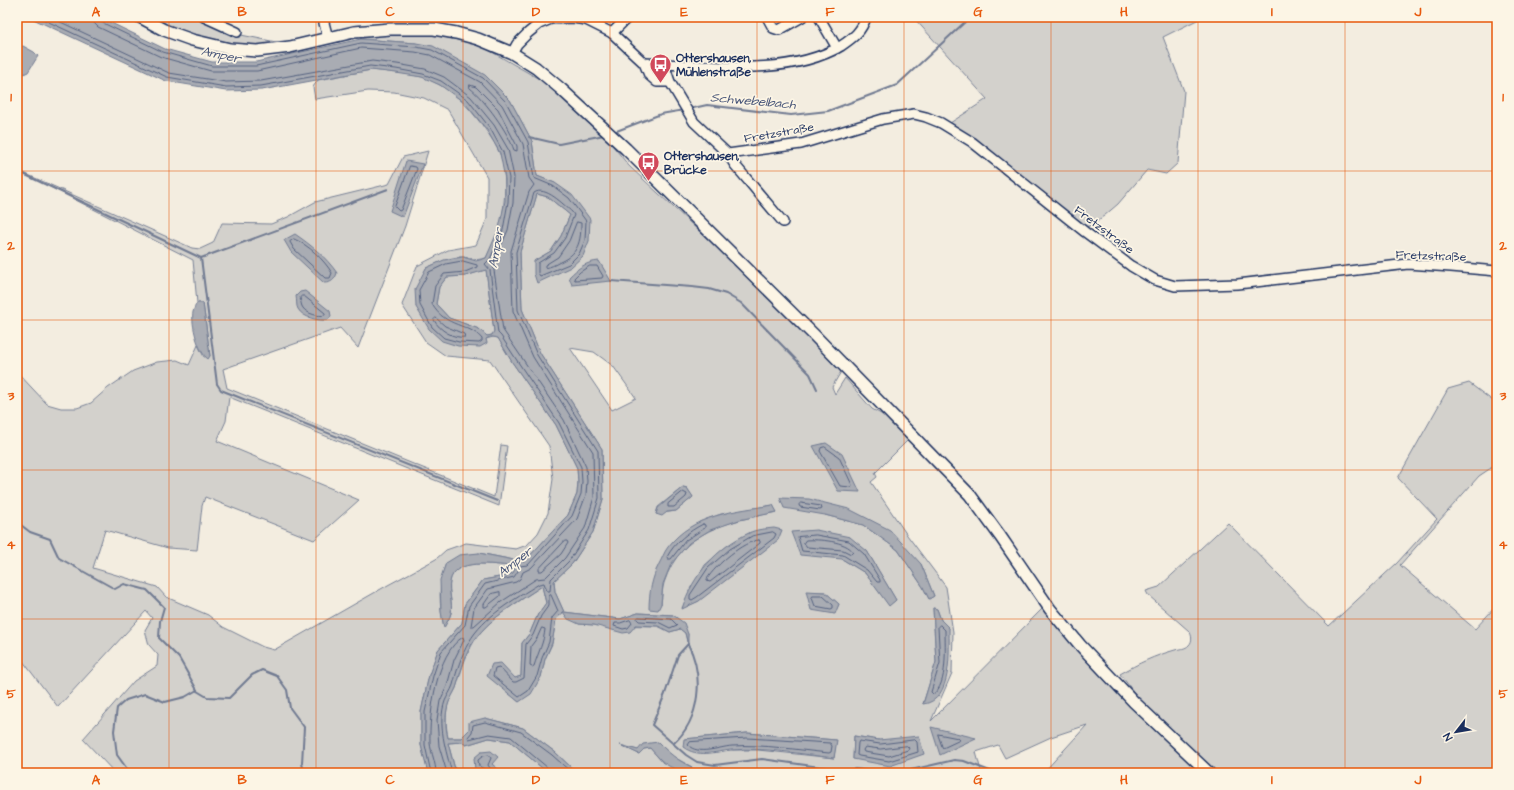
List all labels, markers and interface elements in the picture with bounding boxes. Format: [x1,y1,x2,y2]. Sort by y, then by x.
text: A [92,3,101,21]
text: B [237,3,247,21]
text: C [385,3,395,21]
text: D [532,3,541,21]
text: E [680,3,688,21]
text: F [825,3,835,21]
text: G [973,3,983,21]
text: H [1120,3,1128,21]
text: I [1271,3,1273,21]
text: J [1414,3,1422,21]
water label: Amper [200,42,244,68]
place label: Ottershausen, Mühlenstraße [676,50,752,81]
bus stop icon: Ottershausen, Mühlenstraße [648,52,674,85]
text: 1 [10,88,12,106]
water label: Schwebelbach [710,88,797,114]
text: 1 [1502,88,1504,106]
street label: Fretzstraße [743,118,816,148]
place label: Ottershausen, Brücke [664,148,740,179]
bus stop icon: Ottershausen, Brücke [635,150,661,183]
street label: Fretzstraße [1071,202,1138,258]
water label: Amper [484,225,508,269]
text: 2 [6,237,15,255]
text: 2 [1498,237,1507,255]
street label: Fretzstraße [1395,246,1467,266]
text: 3 [7,387,15,405]
text: 3 [1499,387,1507,405]
text: 4 [7,536,16,554]
text: 4 [1499,536,1508,554]
water label: Amper [494,542,538,581]
text: 5 [6,685,16,703]
text: 5 [1498,685,1508,703]
north arrow [1436,712,1476,752]
text: N [1440,730,1456,744]
text: A [92,771,101,789]
text: B [237,771,247,789]
text: C [385,771,395,789]
text: D [532,771,541,789]
text: E [680,771,688,789]
text: F [825,771,835,789]
text: G [973,771,983,789]
text: H [1120,771,1128,789]
text: I [1271,771,1273,789]
text: J [1414,771,1422,789]

